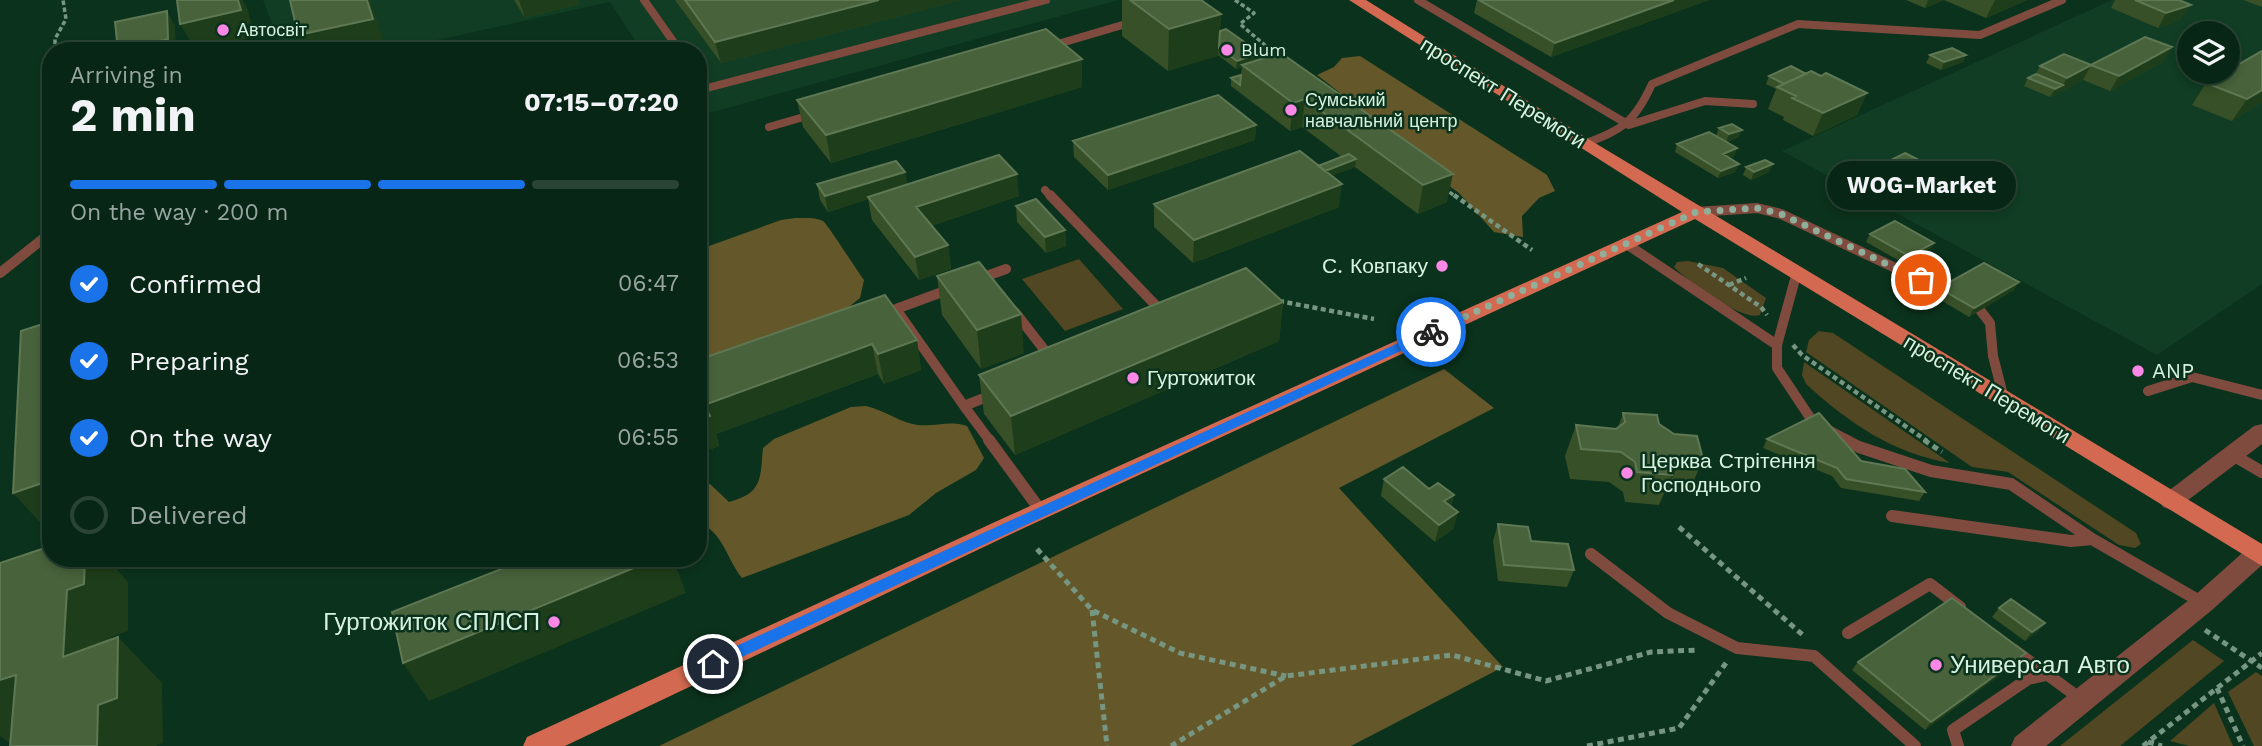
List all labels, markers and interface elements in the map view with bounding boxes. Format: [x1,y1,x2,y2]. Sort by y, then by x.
place label: Автосвіт [237,19,307,40]
map controls [2177,21,2240,84]
button: layers [2177,21,2240,84]
marker: Автосвіт [215,22,231,38]
street label: проспект Перемоги [1416,32,1591,154]
place label: Blum [1241,39,1287,60]
marker: Blum [1219,42,1235,58]
text: Arriving in [70,62,183,89]
text: 07:15–07:20 [524,87,679,117]
text: 2 min [70,88,196,142]
place label: Сумський навчальний центр [1305,89,1457,131]
marker: Сумський навчальний центр [1283,102,1299,118]
callout: WOG-Market [1826,161,2016,210]
text: WOG-Market [1847,172,1996,199]
text: On the way · 200 m [70,199,288,226]
pin [1891,250,1951,310]
place label: С. Ковпаку [1322,253,1428,278]
marker: С. Ковпаку [1434,258,1450,274]
icon: bag [1902,261,1940,299]
icon: check [70,265,108,303]
text: Confirmed [129,269,262,299]
text: 06:47 [618,270,679,297]
courier [1396,297,1466,367]
icon: bike [1412,313,1450,351]
street label: проспект Перемоги [1899,329,2075,448]
icon: check [70,342,108,380]
text: Preparing [129,346,249,376]
text: 06:53 [617,347,679,374]
place label: ANP [2152,358,2194,383]
marker: ANP [2130,363,2146,379]
place label: Гуртожиток [1147,365,1256,390]
marker: Гуртожиток [1125,370,1141,386]
icon: check [70,419,108,457]
text: On the way [129,423,272,453]
text: 06:55 [617,424,679,451]
place label: Церква Стрітення Господнього [1641,448,1816,497]
marker: Церква Стрітення Господнього [1619,465,1635,481]
text: Delivered [129,500,248,530]
place label: Гуртожиток СПЛСП [323,608,540,636]
marker: Гуртожиток СПЛСП [546,614,562,630]
pin [683,634,743,694]
icon: home [694,645,732,683]
place label: Универсал Авто [1950,651,2130,679]
marker: Универсал Авто [1928,657,1944,673]

